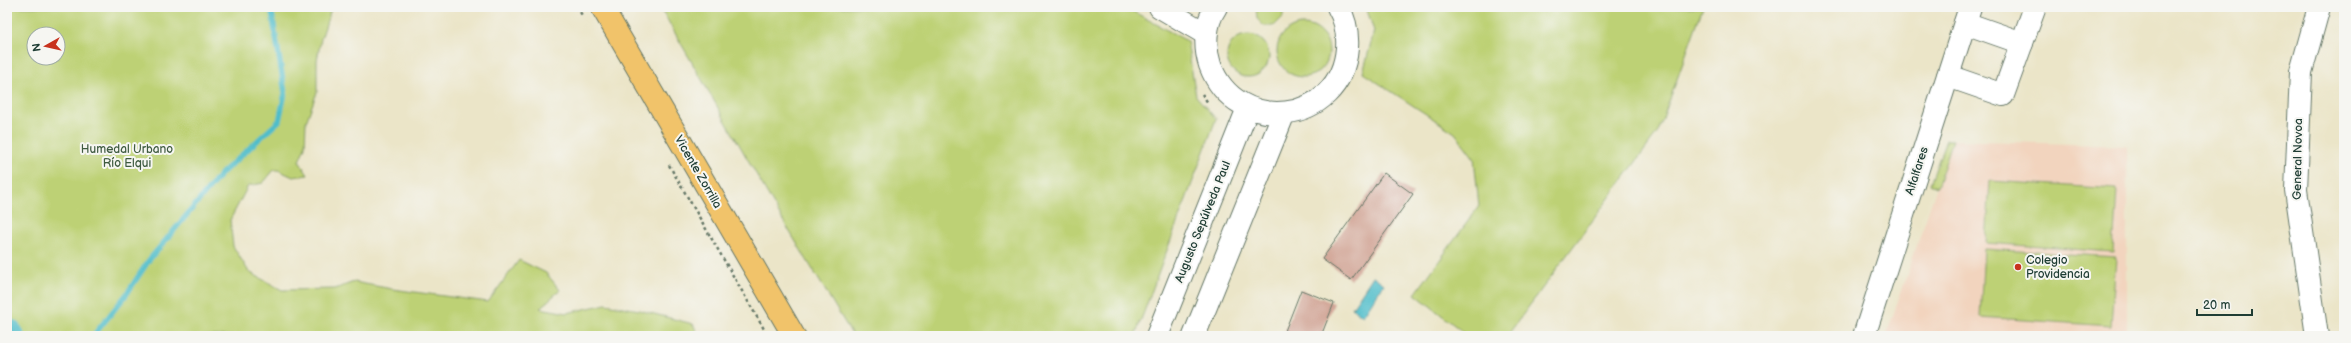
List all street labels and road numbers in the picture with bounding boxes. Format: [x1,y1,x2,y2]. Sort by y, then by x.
street label: General Novoa [2290,118,2306,200]
street label: Vicente Zorrilla [671,133,725,211]
street label: Alfalfares [1902,145,1932,197]
street label: Augusto Sepúlveda Paul [1172,159,1234,285]

